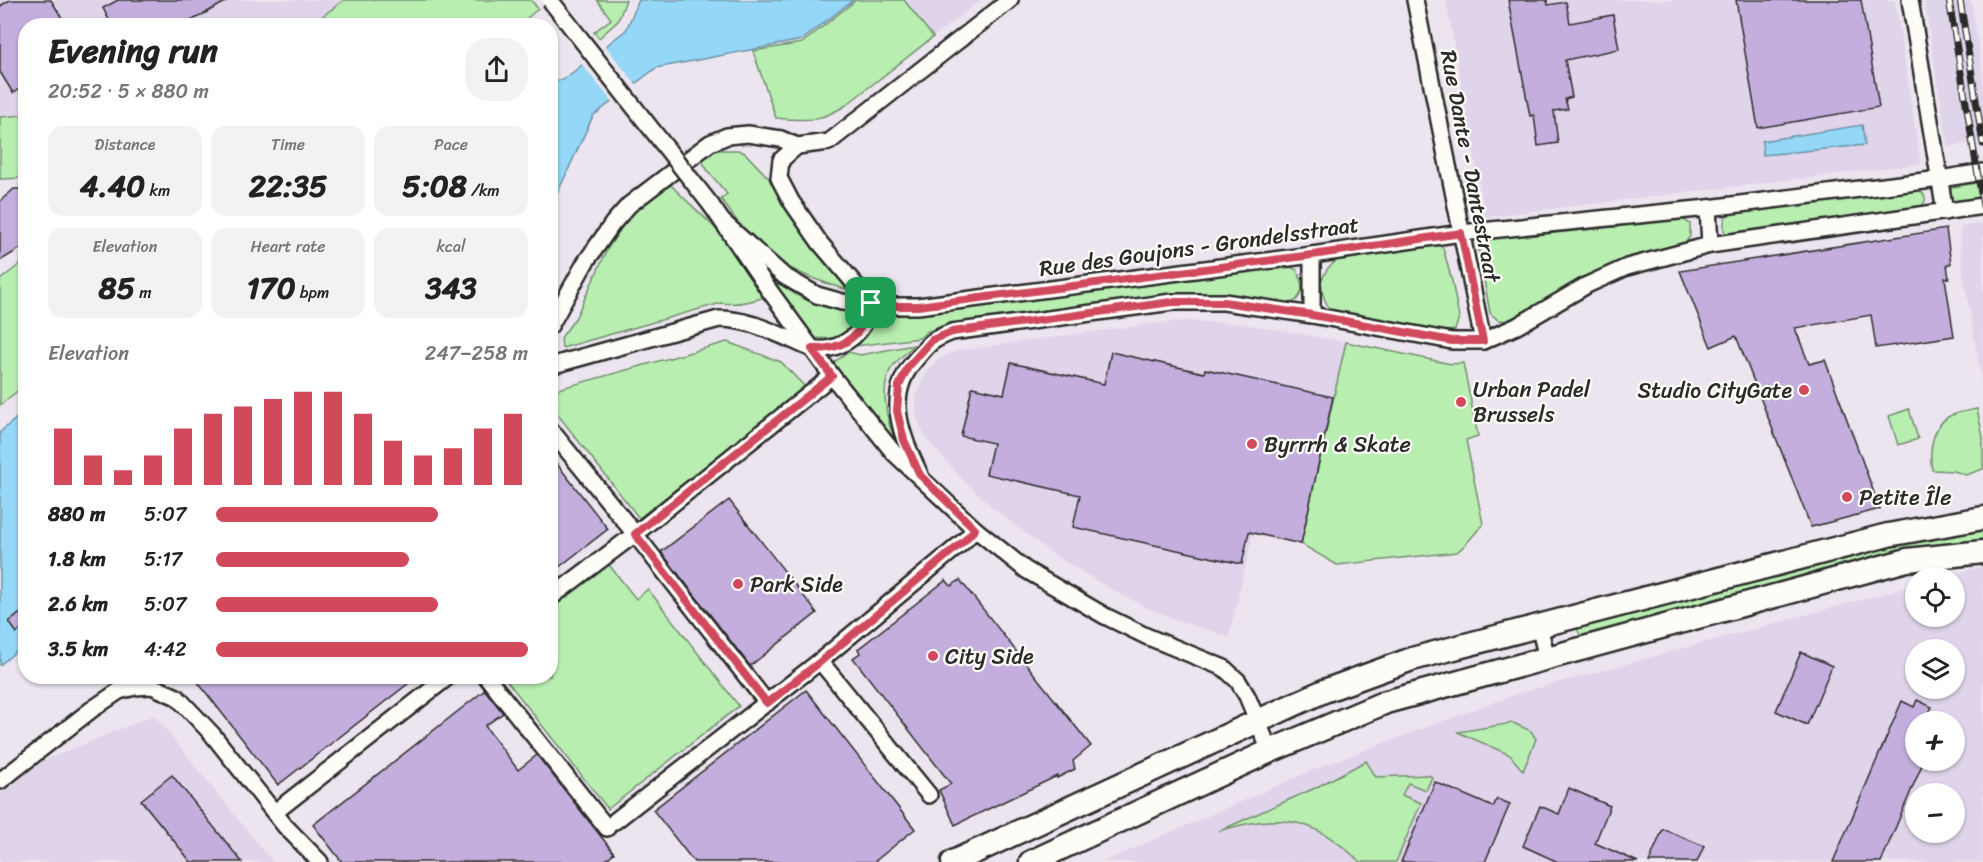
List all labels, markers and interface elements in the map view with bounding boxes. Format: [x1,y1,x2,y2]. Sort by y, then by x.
text: Evening run [48,22,218,80]
button: share [465,38,528,101]
street label: Rue Dante - Dantestraat [1429,47,1512,287]
text: 20:52 · 5 × 880 m [48,74,209,109]
text: Distance [95,130,155,159]
text: Time [271,130,305,159]
text: Pace [434,130,468,159]
text: 4.40 [80,159,145,213]
text: 22:35 [249,159,327,213]
text: 5:08 [402,159,467,213]
text: km [145,176,170,205]
text: /km [467,176,500,205]
street label: Rue des Goujons - Grondelsstraat [1037,205,1362,288]
text: Elevation [93,232,157,261]
text: Heart rate [250,232,326,261]
text: kcal [436,232,466,261]
text: 85 [99,261,135,315]
text: 170 [247,261,296,315]
text: 343 [425,261,477,315]
pin [845,277,896,328]
text: m [135,278,151,307]
text: bpm [296,278,329,307]
icon: arrive [854,286,887,319]
text: Elevation [48,336,129,371]
text: 247–258 m [425,336,528,371]
place label: Urban Padel Brussels [1473,370,1591,434]
place label: Studio CityGate [1637,371,1792,410]
marker: Studio CityGate [1797,383,1811,397]
marker: Urban Padel Brussels [1454,395,1468,409]
place label: Byrrrh & Skate [1264,425,1411,464]
marker: Byrrrh & Skate [1245,437,1259,451]
place label: Petite Île [1859,478,1952,517]
marker: Petite Île [1840,490,1854,504]
text: 880 m [48,497,105,532]
text: 5:07 [144,497,186,532]
text: 1.8 km [48,542,106,577]
text: 5:17 [144,542,182,577]
place label: Park Side [750,565,843,604]
map controls [1905,567,1965,843]
button: locate [1905,567,1965,627]
marker: Park Side [731,577,745,591]
text: 2.6 km [48,587,108,622]
text: 5:07 [144,587,186,622]
text: 3.5 km [48,632,108,667]
text: 4:42 [144,632,187,667]
place label: City Side [945,637,1034,676]
button: layers [1905,639,1965,699]
marker: City Side [926,649,940,663]
button: + [1905,711,1965,771]
button: − [1905,783,1965,843]

